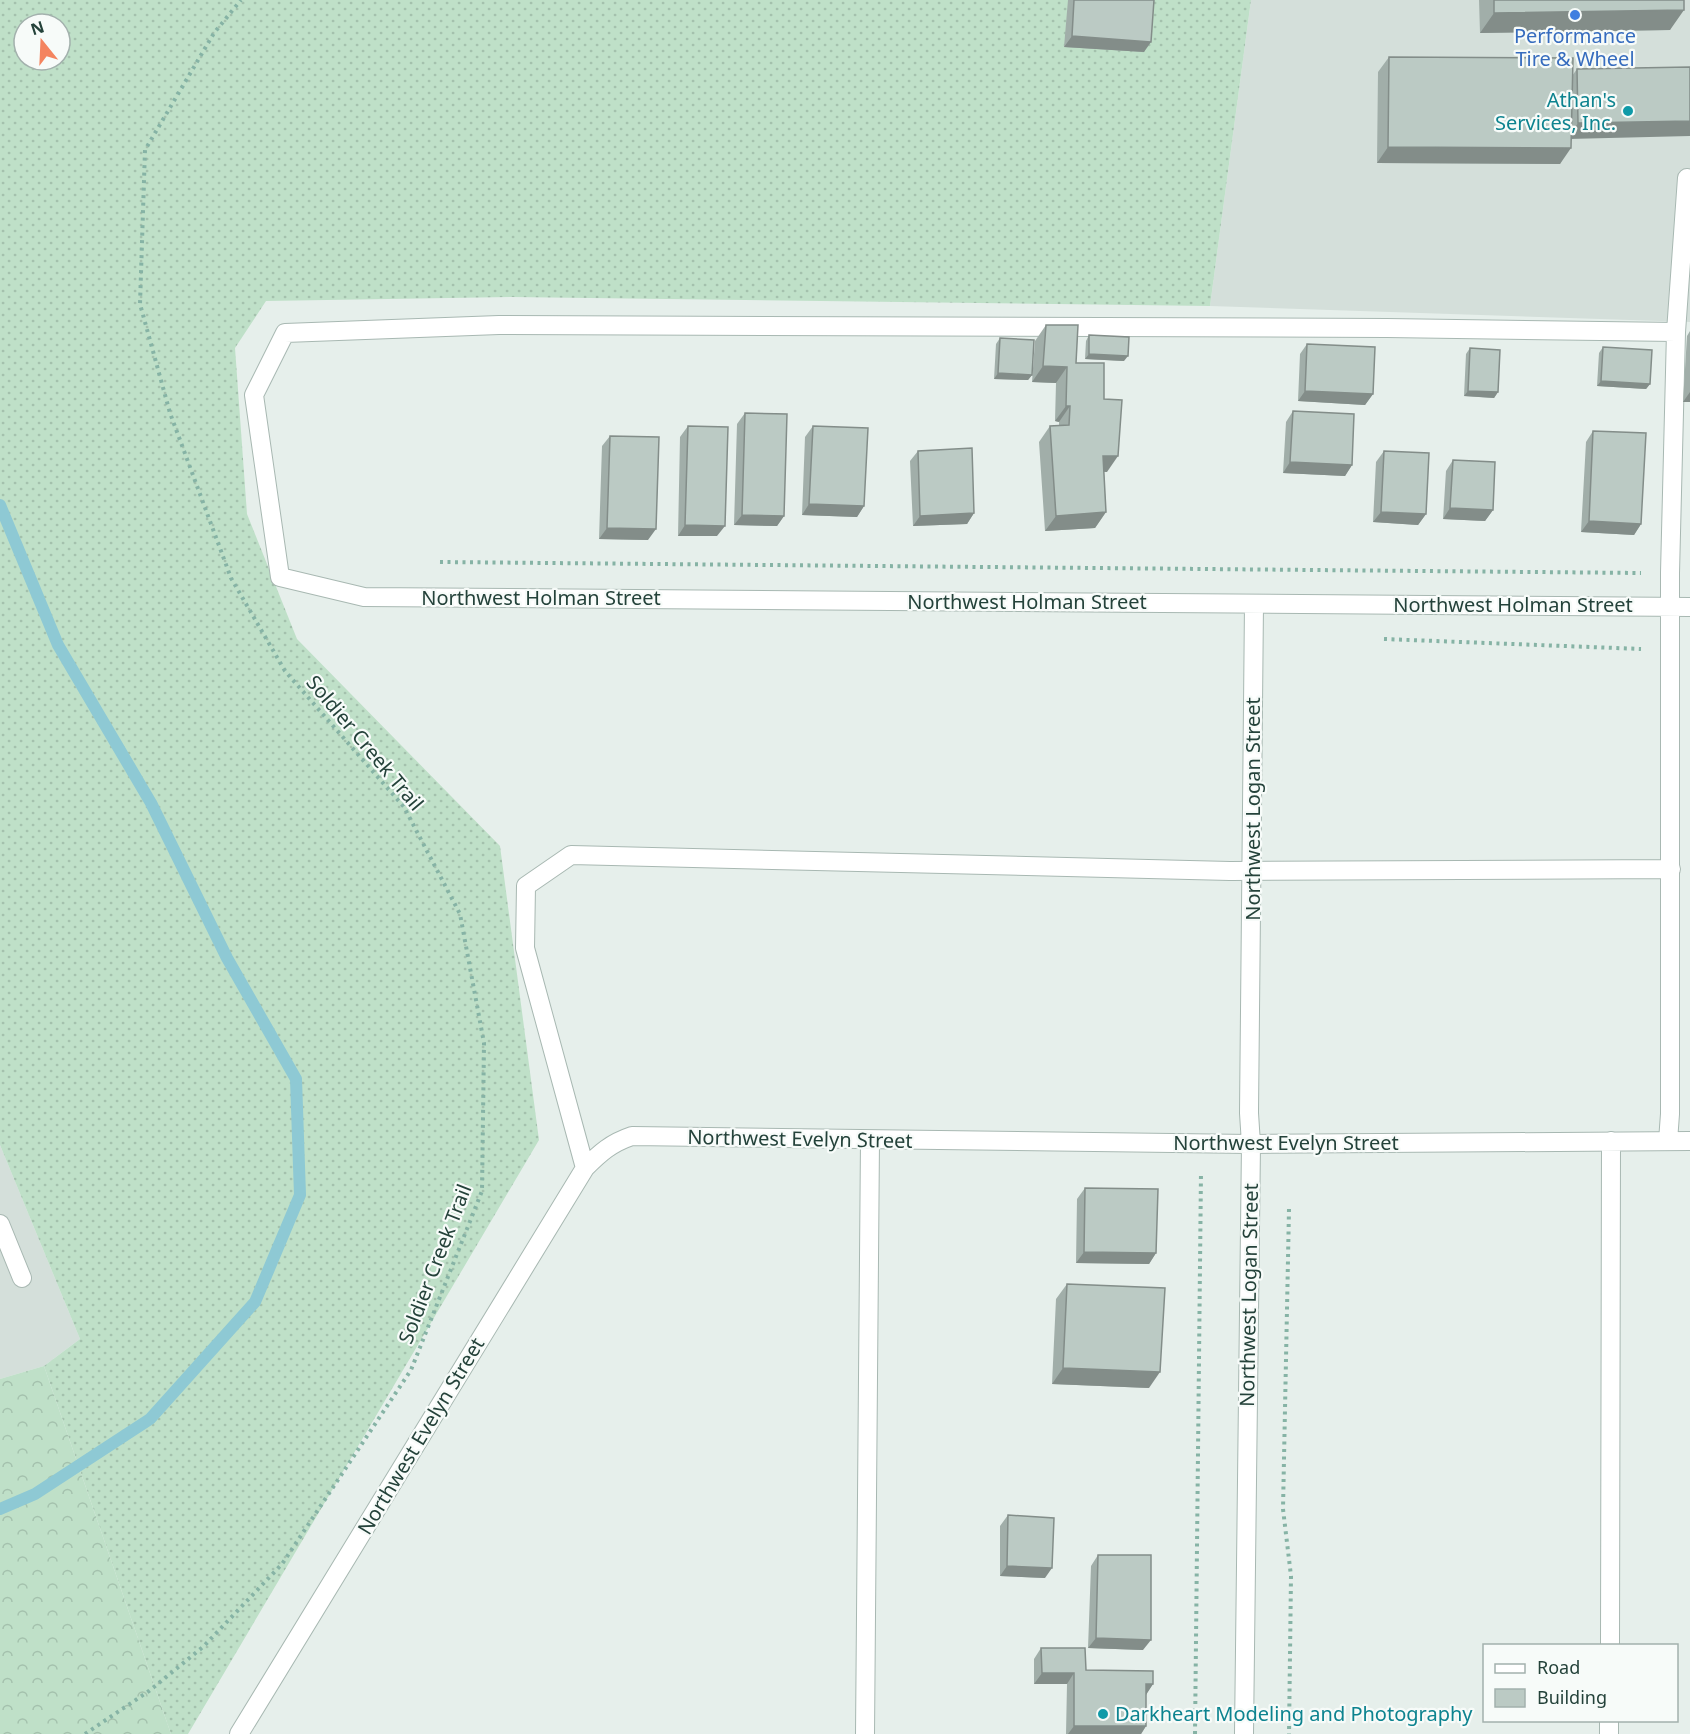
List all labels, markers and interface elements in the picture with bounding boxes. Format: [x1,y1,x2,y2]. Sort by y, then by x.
marker: Performance Tire & Wheel [1568,8,1582,22]
north arrow [12,12,72,72]
text: N [28,15,47,40]
place label: Performance Tire & Wheel [1514,22,1636,72]
place label: Athan's Services, Inc. [1495,86,1616,136]
marker: Athan's Services, Inc. [1621,104,1635,118]
street label: Northwest Holman Street [421,584,661,611]
street label: Northwest Holman Street [907,588,1147,615]
street label: Northwest Holman Street [1393,591,1633,618]
street label: Soldier Creek Trail [301,669,430,816]
street label: Northwest Logan Street [1239,697,1266,921]
street label: Northwest Evelyn Street [687,1123,913,1154]
street label: Northwest Evelyn Street [1173,1129,1399,1156]
street label: Soldier Creek Trail [392,1180,477,1348]
street label: Northwest Logan Street [1233,1183,1264,1407]
street label: Northwest Evelyn Street [351,1332,490,1539]
legend [1483,1644,1678,1722]
text: Road [1537,1655,1580,1679]
text: Building [1537,1685,1607,1709]
place label: Darkheart Modeling and Photography [1115,1700,1473,1727]
marker: Darkheart Modeling and Photography [1096,1707,1110,1721]

